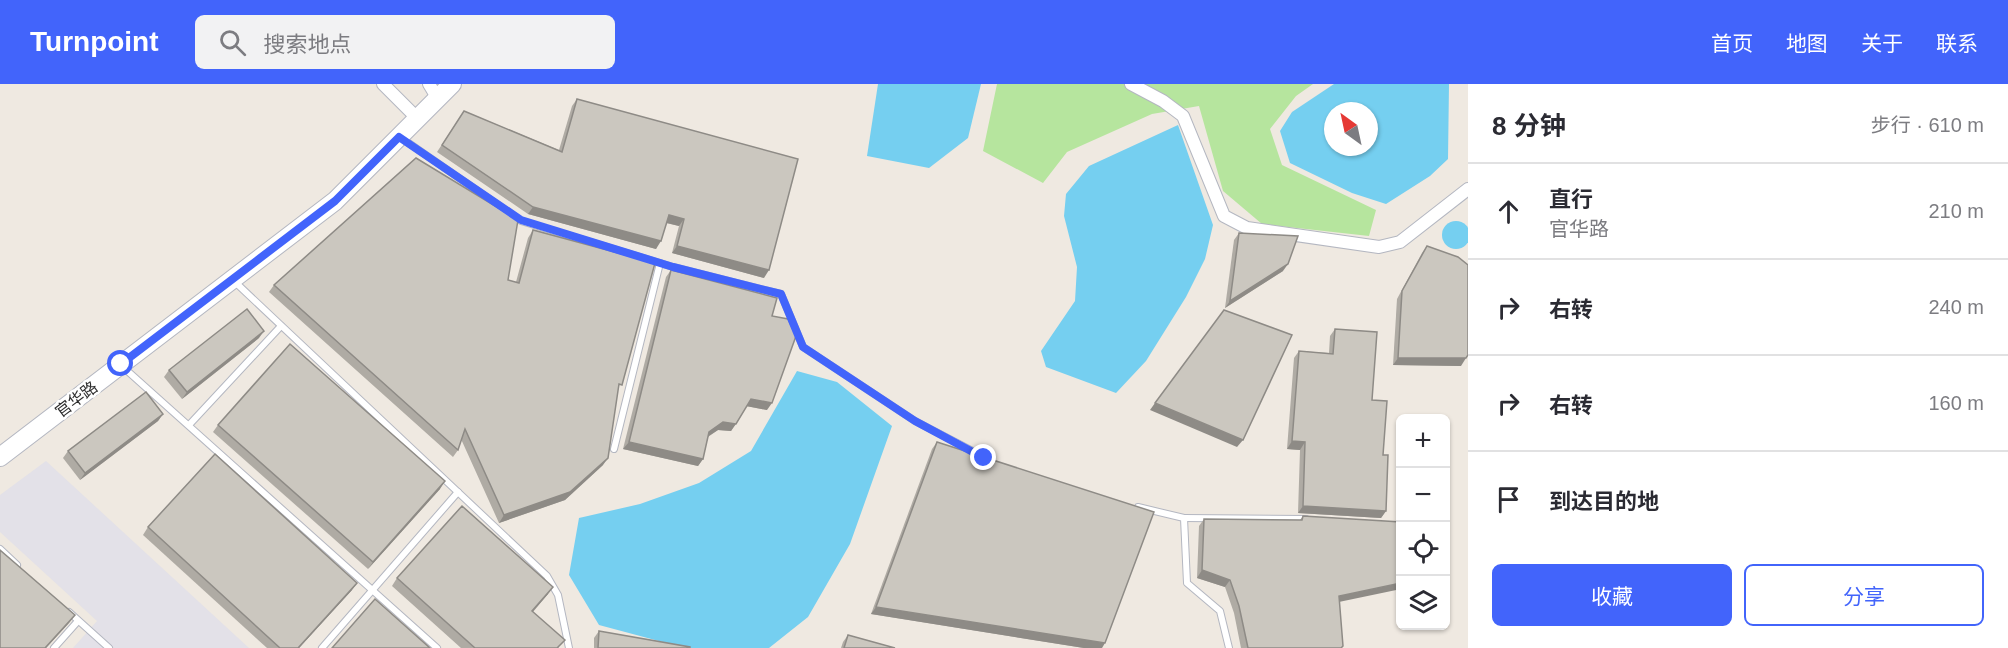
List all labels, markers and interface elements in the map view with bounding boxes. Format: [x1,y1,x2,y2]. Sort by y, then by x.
search box [195,15,615,69]
text: Turnpoint [30,26,159,57]
icon: search [216,26,249,59]
text: 搜索地点 [264,32,352,57]
text: 首页 [1711,32,1753,55]
text: 地图 [1786,32,1828,55]
text: 关于 [1861,32,1903,55]
text: 联系 [1936,32,1978,55]
north arrow [1324,102,1378,156]
text: 8 分钟 [1492,111,1566,141]
text: 步行 · 610 m [1871,114,1984,136]
text: 直行 [1549,187,1593,212]
icon: ahead [1492,195,1525,228]
text: 210 m [1928,200,1984,222]
text: 官华路 [1549,218,1609,240]
icon: right [1492,291,1525,324]
text: 240 m [1928,296,1984,318]
text: 右转 [1549,297,1593,322]
route start [107,350,133,376]
street label: 官华路 [52,378,101,421]
icon: right [1492,387,1525,420]
text: 160 m [1928,392,1984,414]
text: 右转 [1549,393,1593,418]
map controls [1396,414,1450,630]
button: + [1396,414,1450,468]
route end [970,444,996,470]
button: − [1396,468,1450,522]
icon: arrive [1492,483,1525,516]
text: 到达目的地 [1549,489,1659,514]
button: locate [1396,522,1450,576]
button: 收藏 [1492,564,1732,626]
button: 分享 [1744,564,1984,626]
button: layers [1396,576,1450,630]

